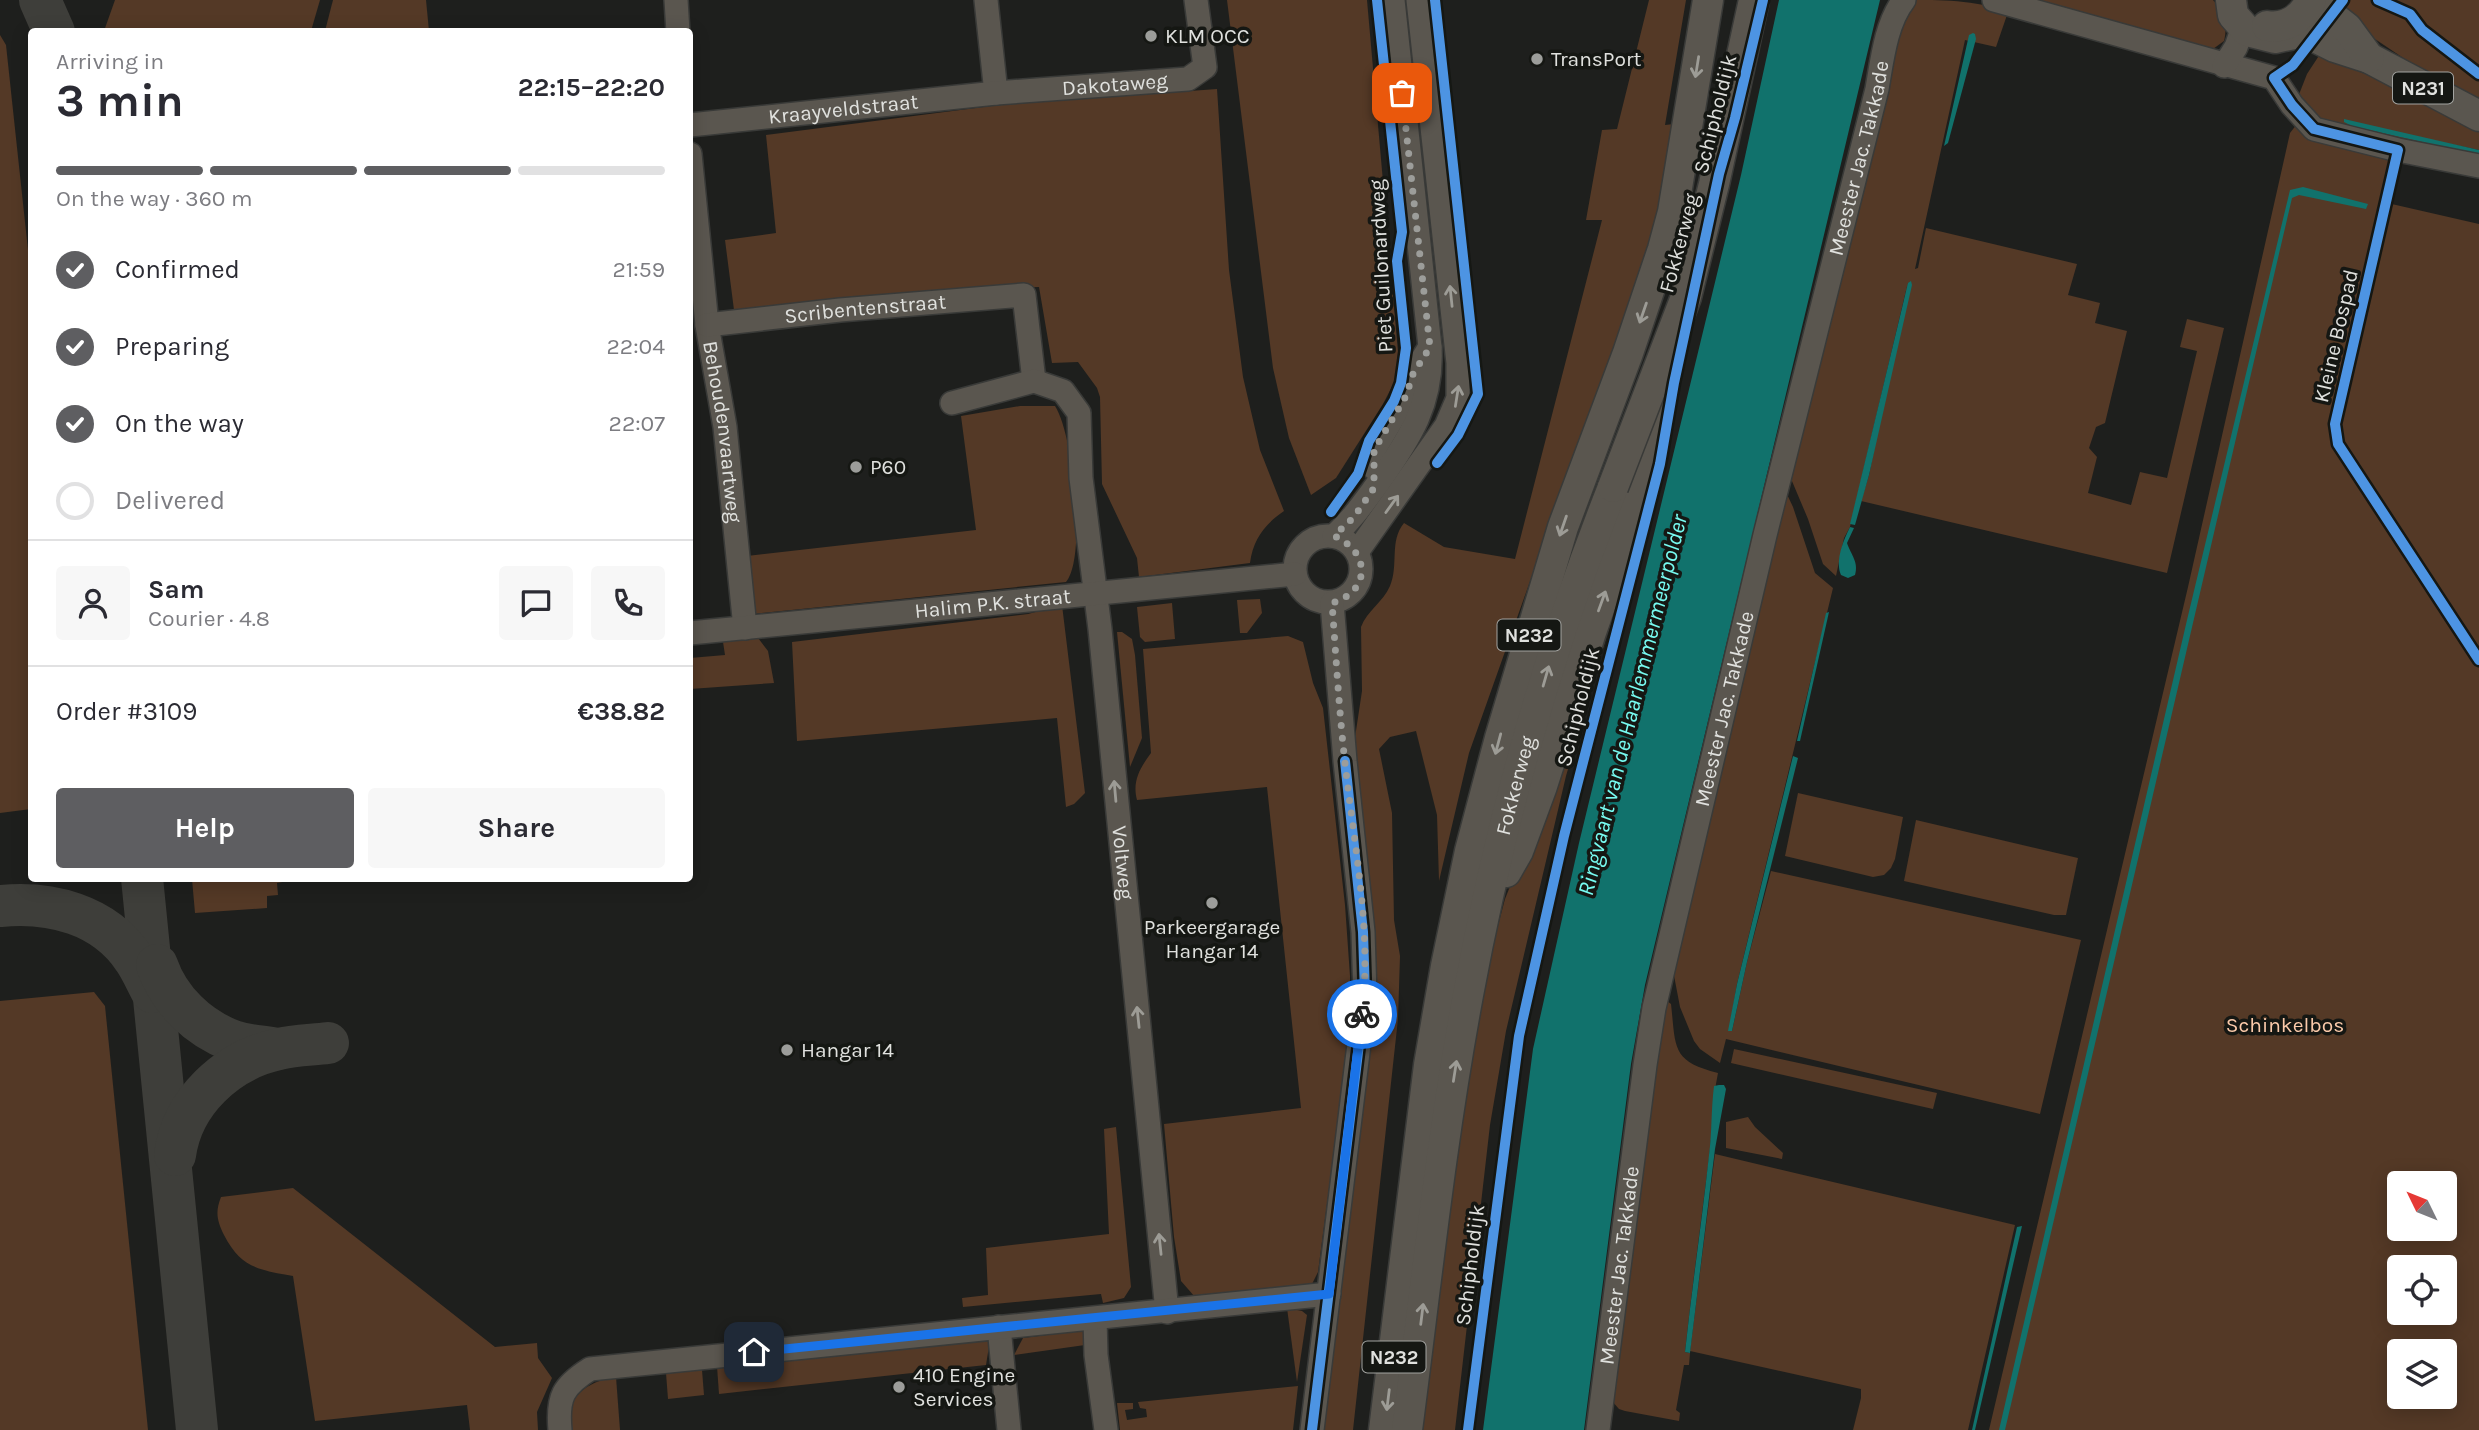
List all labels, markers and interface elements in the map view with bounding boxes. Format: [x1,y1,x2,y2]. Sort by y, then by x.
place label: KLM OCC [1165,24,1250,48]
marker: KLM OCC [1143,28,1159,44]
place label: TransPort [1551,47,1642,71]
text: Arriving in [56,48,164,75]
marker: TransPort [1529,51,1545,67]
street label: Schipholdijk [1689,52,1741,176]
one-way arrow [1690,55,1703,78]
street label: Meester Jac. Takkade [1824,59,1894,258]
pin [1372,63,1432,123]
street label: Dakotaweg [1061,68,1169,100]
text: 22:15–22:20 [518,72,665,103]
road number: N231 [2393,72,2453,104]
text: 3 min [56,74,184,128]
icon: bag [1383,74,1421,112]
street label: Kraayveldstraat [767,89,919,129]
street label: Piet Guilonardweg [1364,179,1398,353]
text: On the way · 360 m [56,185,252,212]
street label: Fokkerweg [1654,191,1704,295]
icon: check [56,251,94,289]
text: Confirmed [115,254,240,285]
text: 21:59 [612,256,665,283]
street label: Kleine Bospad [2309,267,2363,405]
one-way arrow [1444,285,1457,307]
street label: Scribentenstraat [783,289,947,328]
one-way arrow [1636,302,1649,324]
icon: check [56,328,94,366]
text: Preparing [115,331,229,362]
text: 22:04 [607,333,665,360]
street label: Behoudenvaartweg [698,339,747,524]
one-way arrow [1451,385,1464,408]
icon: check [56,405,94,443]
text: On the way [115,408,244,439]
text: 22:07 [609,410,665,437]
place label: P60 [870,455,906,479]
marker: P60 [848,459,864,475]
text: Delivered [115,485,225,516]
one-way arrow [1384,495,1399,514]
water label: Ringvaart van de Haarlemmermeerpolder [1572,511,1693,899]
one-way arrow [1556,515,1569,537]
button: person [56,566,130,640]
button: chat [499,566,573,640]
button: phone [591,566,665,640]
text: Sam [148,574,204,605]
street label: Halim P.K. straat [913,584,1072,623]
one-way arrow [1597,591,1610,613]
text: Courier · 4.8 [148,605,270,632]
street label: Meester Jac. Takkade [1690,609,1759,809]
road number: N232 [1498,620,1560,650]
street label: Schipholdijk [1552,645,1604,769]
one-way arrow [1541,665,1554,687]
text: Order #3109 [56,696,197,727]
text: €38.82 [577,696,665,727]
street label: Fokkerweg [1491,733,1540,838]
one-way arrow [1491,733,1504,755]
one-way arrow [1109,780,1122,803]
button: Help [56,788,354,868]
button: Share [368,788,665,868]
street label: Voltweg [1107,825,1139,901]
marker: Parkeergarage Hangar 14 [1204,895,1220,911]
place label: Parkeergarage Hangar 14 [1144,915,1280,963]
courier [1327,979,1397,1049]
icon: bike [1343,995,1381,1033]
one-way arrow [1131,1007,1144,1029]
park label: Schinkelbos [2226,1013,2344,1037]
place label: Hangar 14 [801,1038,894,1062]
marker: Hangar 14 [779,1042,795,1058]
one-way arrow [1449,1060,1462,1083]
street label: Meester Jac. Takkade [1595,1165,1644,1366]
north arrow [2387,1171,2457,1241]
map controls [2387,1171,2457,1409]
street label: Schipholdijk [1451,1203,1489,1327]
one-way arrow [1154,1233,1167,1256]
button: locate [2387,1255,2457,1325]
one-way arrow [1416,1303,1429,1326]
pin [724,1322,784,1382]
icon: home [735,1333,773,1371]
button: layers [2387,1339,2457,1409]
road number: N232 [1362,1342,1426,1372]
place label: 410 Engine Services [913,1363,1015,1411]
marker: 410 Engine Services [891,1379,907,1395]
one-way arrow [1382,1389,1395,1411]

